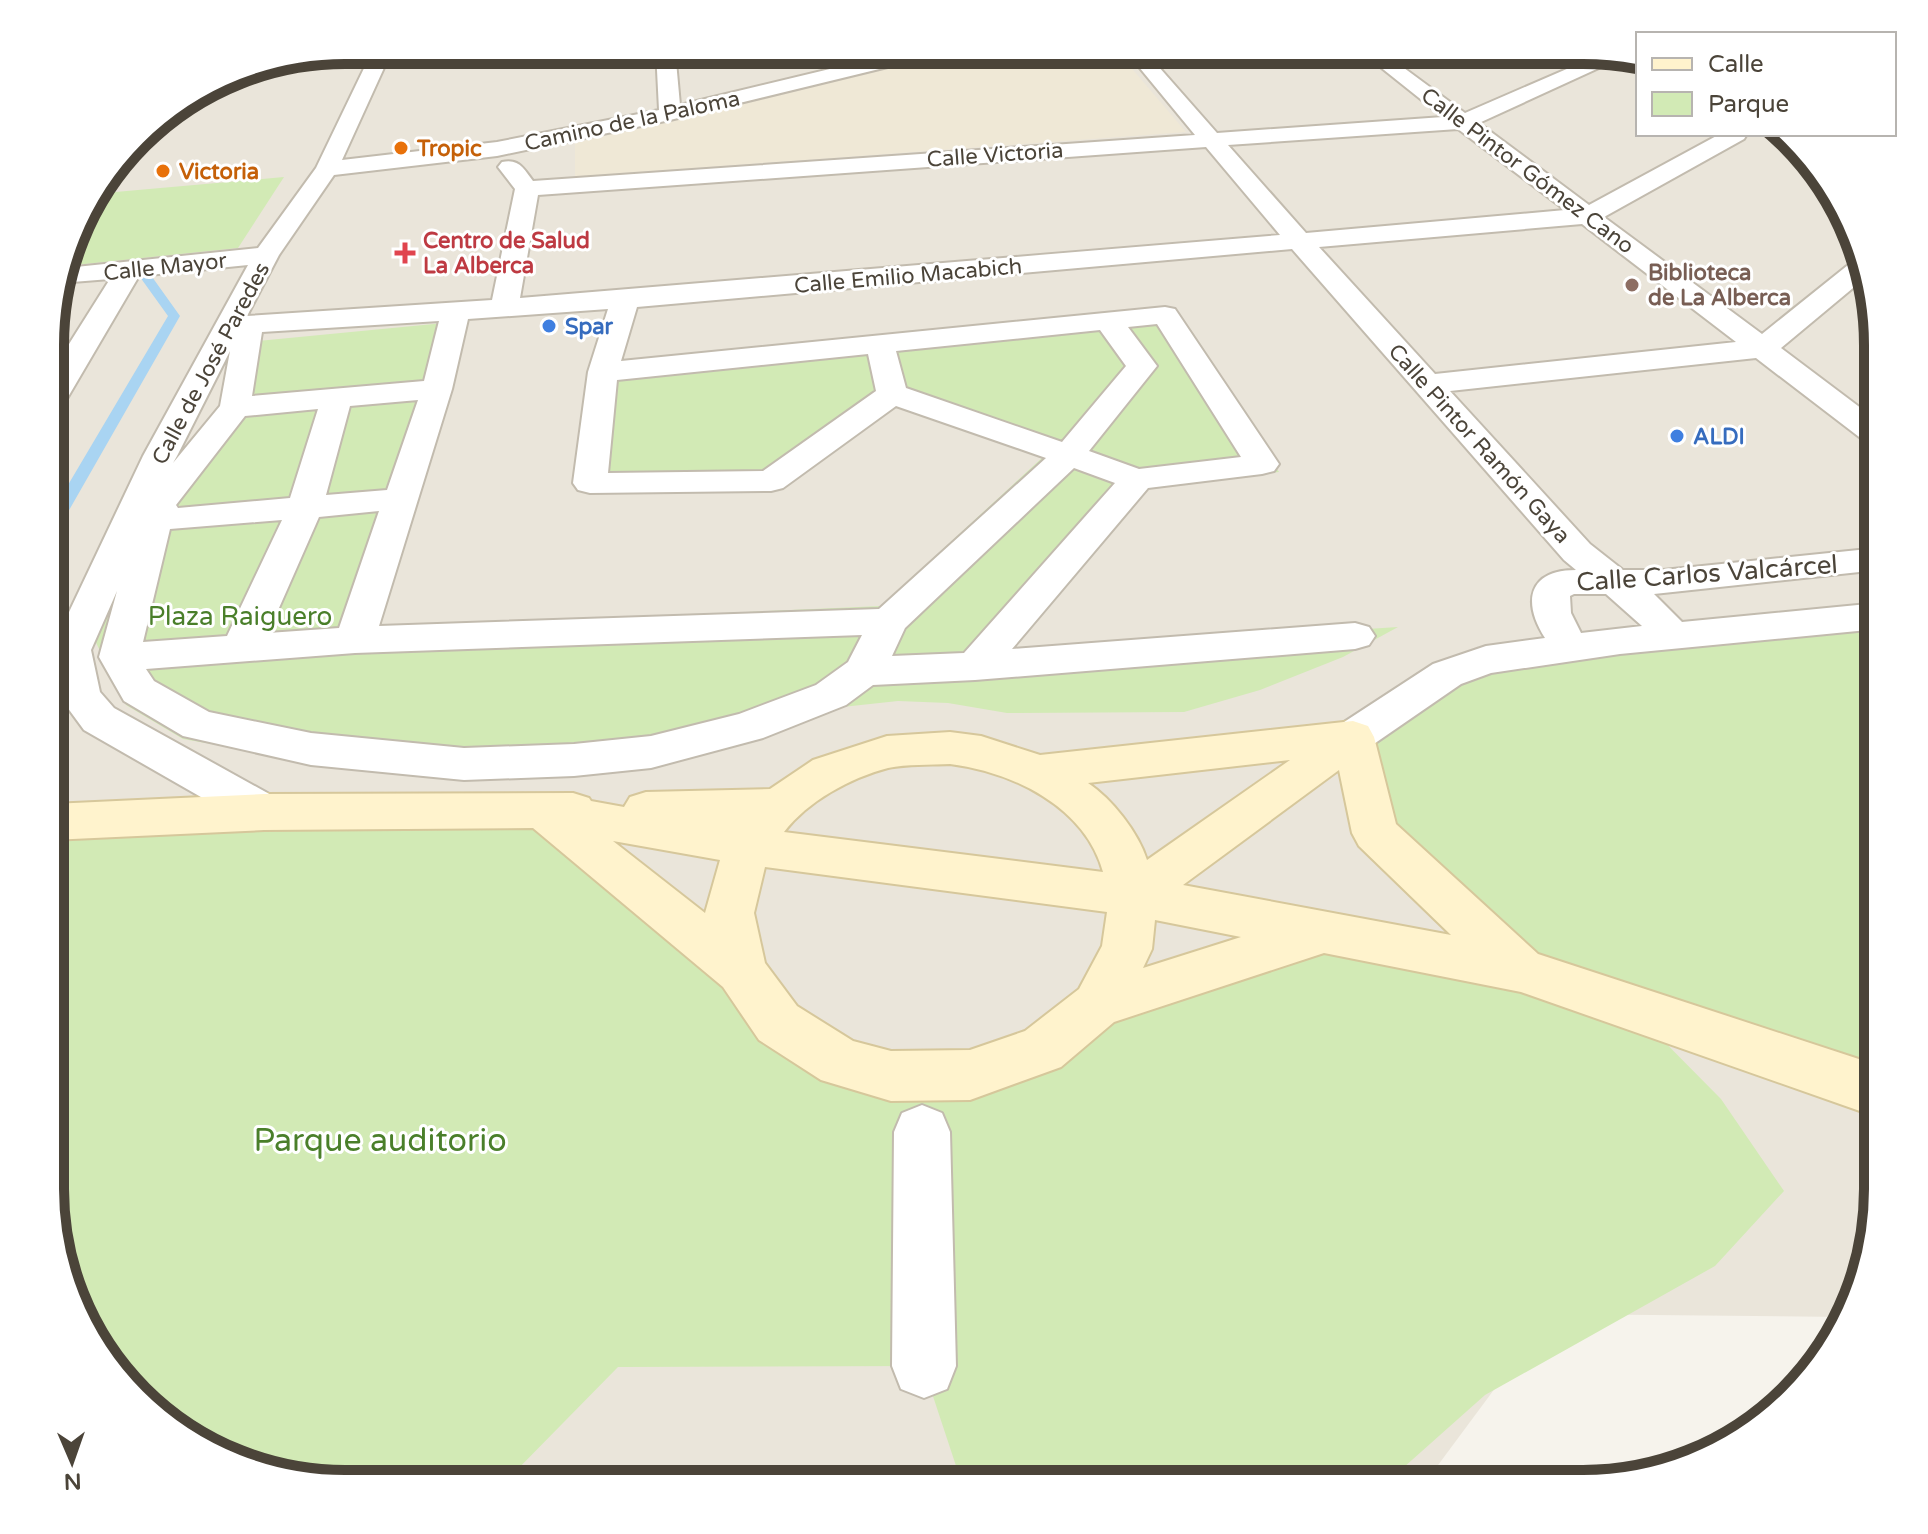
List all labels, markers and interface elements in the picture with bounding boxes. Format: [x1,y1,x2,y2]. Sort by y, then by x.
legend [1636,32,1896,136]
text: Calle [1708,50,1764,79]
street label: Calle Pintor Gómez Cano [1416,82,1639,259]
street label: Camino de la Paloma [522,85,742,157]
text: Parque [1708,90,1789,119]
place label: Tropic [416,136,482,162]
street label: Calle Victoria [926,137,1064,173]
marker: Tropic [392,139,410,157]
place label: Victoria [179,159,259,185]
marker: Victoria [154,162,172,180]
place label: Centro de Salud La Alberca [423,228,590,279]
marker: Centro de Salud La Alberca [394,242,416,264]
street label: Calle Mayor [102,248,229,286]
street label: Calle Emilio Macabich [793,253,1023,299]
street label: Calle de José Paredes [147,258,275,469]
place label: Biblioteca de La Alberca [1648,260,1791,311]
marker: Biblioteca de La Alberca [1623,276,1641,294]
place label: Spar [565,314,614,340]
marker: Spar [540,317,558,335]
street label: Calle Pintor Ramón Gaya [1383,339,1576,549]
place label: ALDI [1693,424,1745,450]
marker: ALDI [1668,427,1686,445]
street label: Calle Carlos Valcárcel [1575,549,1839,598]
park label: Plaza Raiguero [148,601,332,632]
park label: Parque auditorio [253,1122,507,1160]
north arrow [32,1422,112,1502]
text: N [63,1468,82,1494]

